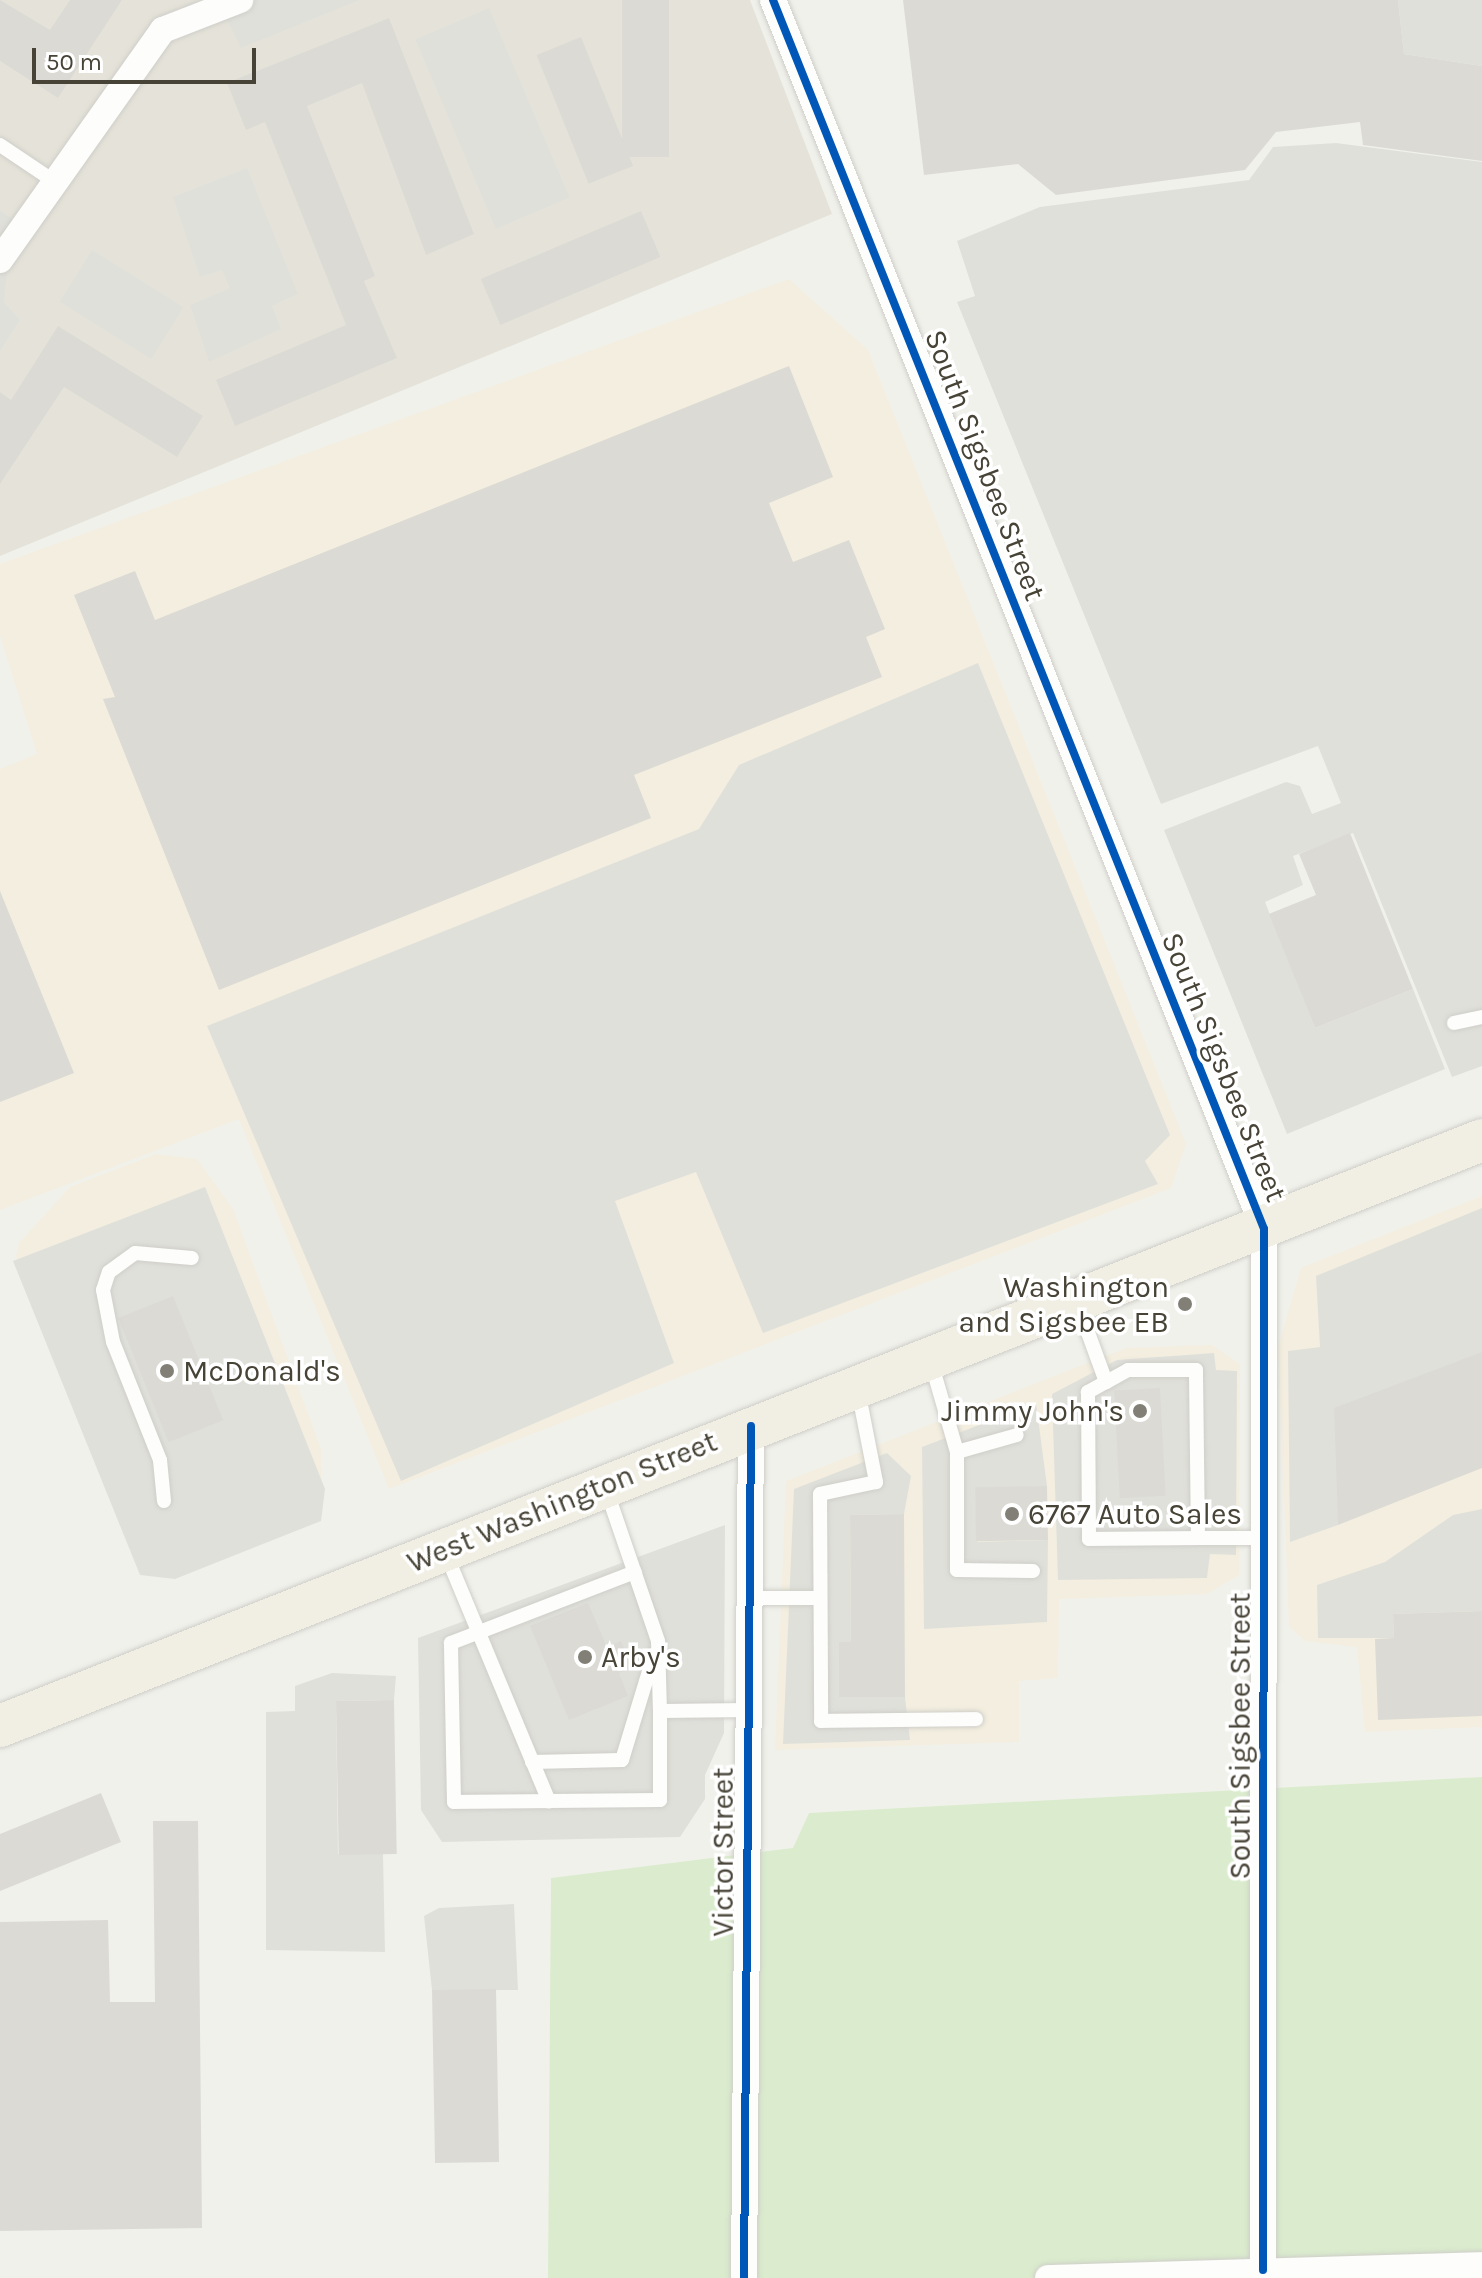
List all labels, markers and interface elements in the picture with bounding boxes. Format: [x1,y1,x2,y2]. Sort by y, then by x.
scale bar [36,32,260,82]
text: 50 m [46,48,102,76]
street label: South Sigsbee Street [917,325,1053,605]
street label: South Sigsbee Street [1154,927,1294,1207]
place label: Washington and Sigsbee EB [958,1269,1169,1340]
marker: Washington and Sigsbee EB [1176,1295,1194,1313]
place label: McDonald's [183,1353,341,1389]
marker: McDonald's [158,1362,176,1380]
place label: Jimmy John's [941,1393,1124,1429]
marker: Jimmy John's [1131,1402,1149,1420]
street label: West Washington Street [402,1423,722,1581]
place label: 6767 Auto Sales [1028,1496,1242,1532]
marker: 6767 Auto Sales [1003,1505,1021,1523]
street label: South Sigsbee Street [1222,1592,1258,1880]
place label: Arby's [601,1639,681,1675]
marker: Arby's [576,1648,594,1666]
street label: Victor Street [705,1767,741,1937]

